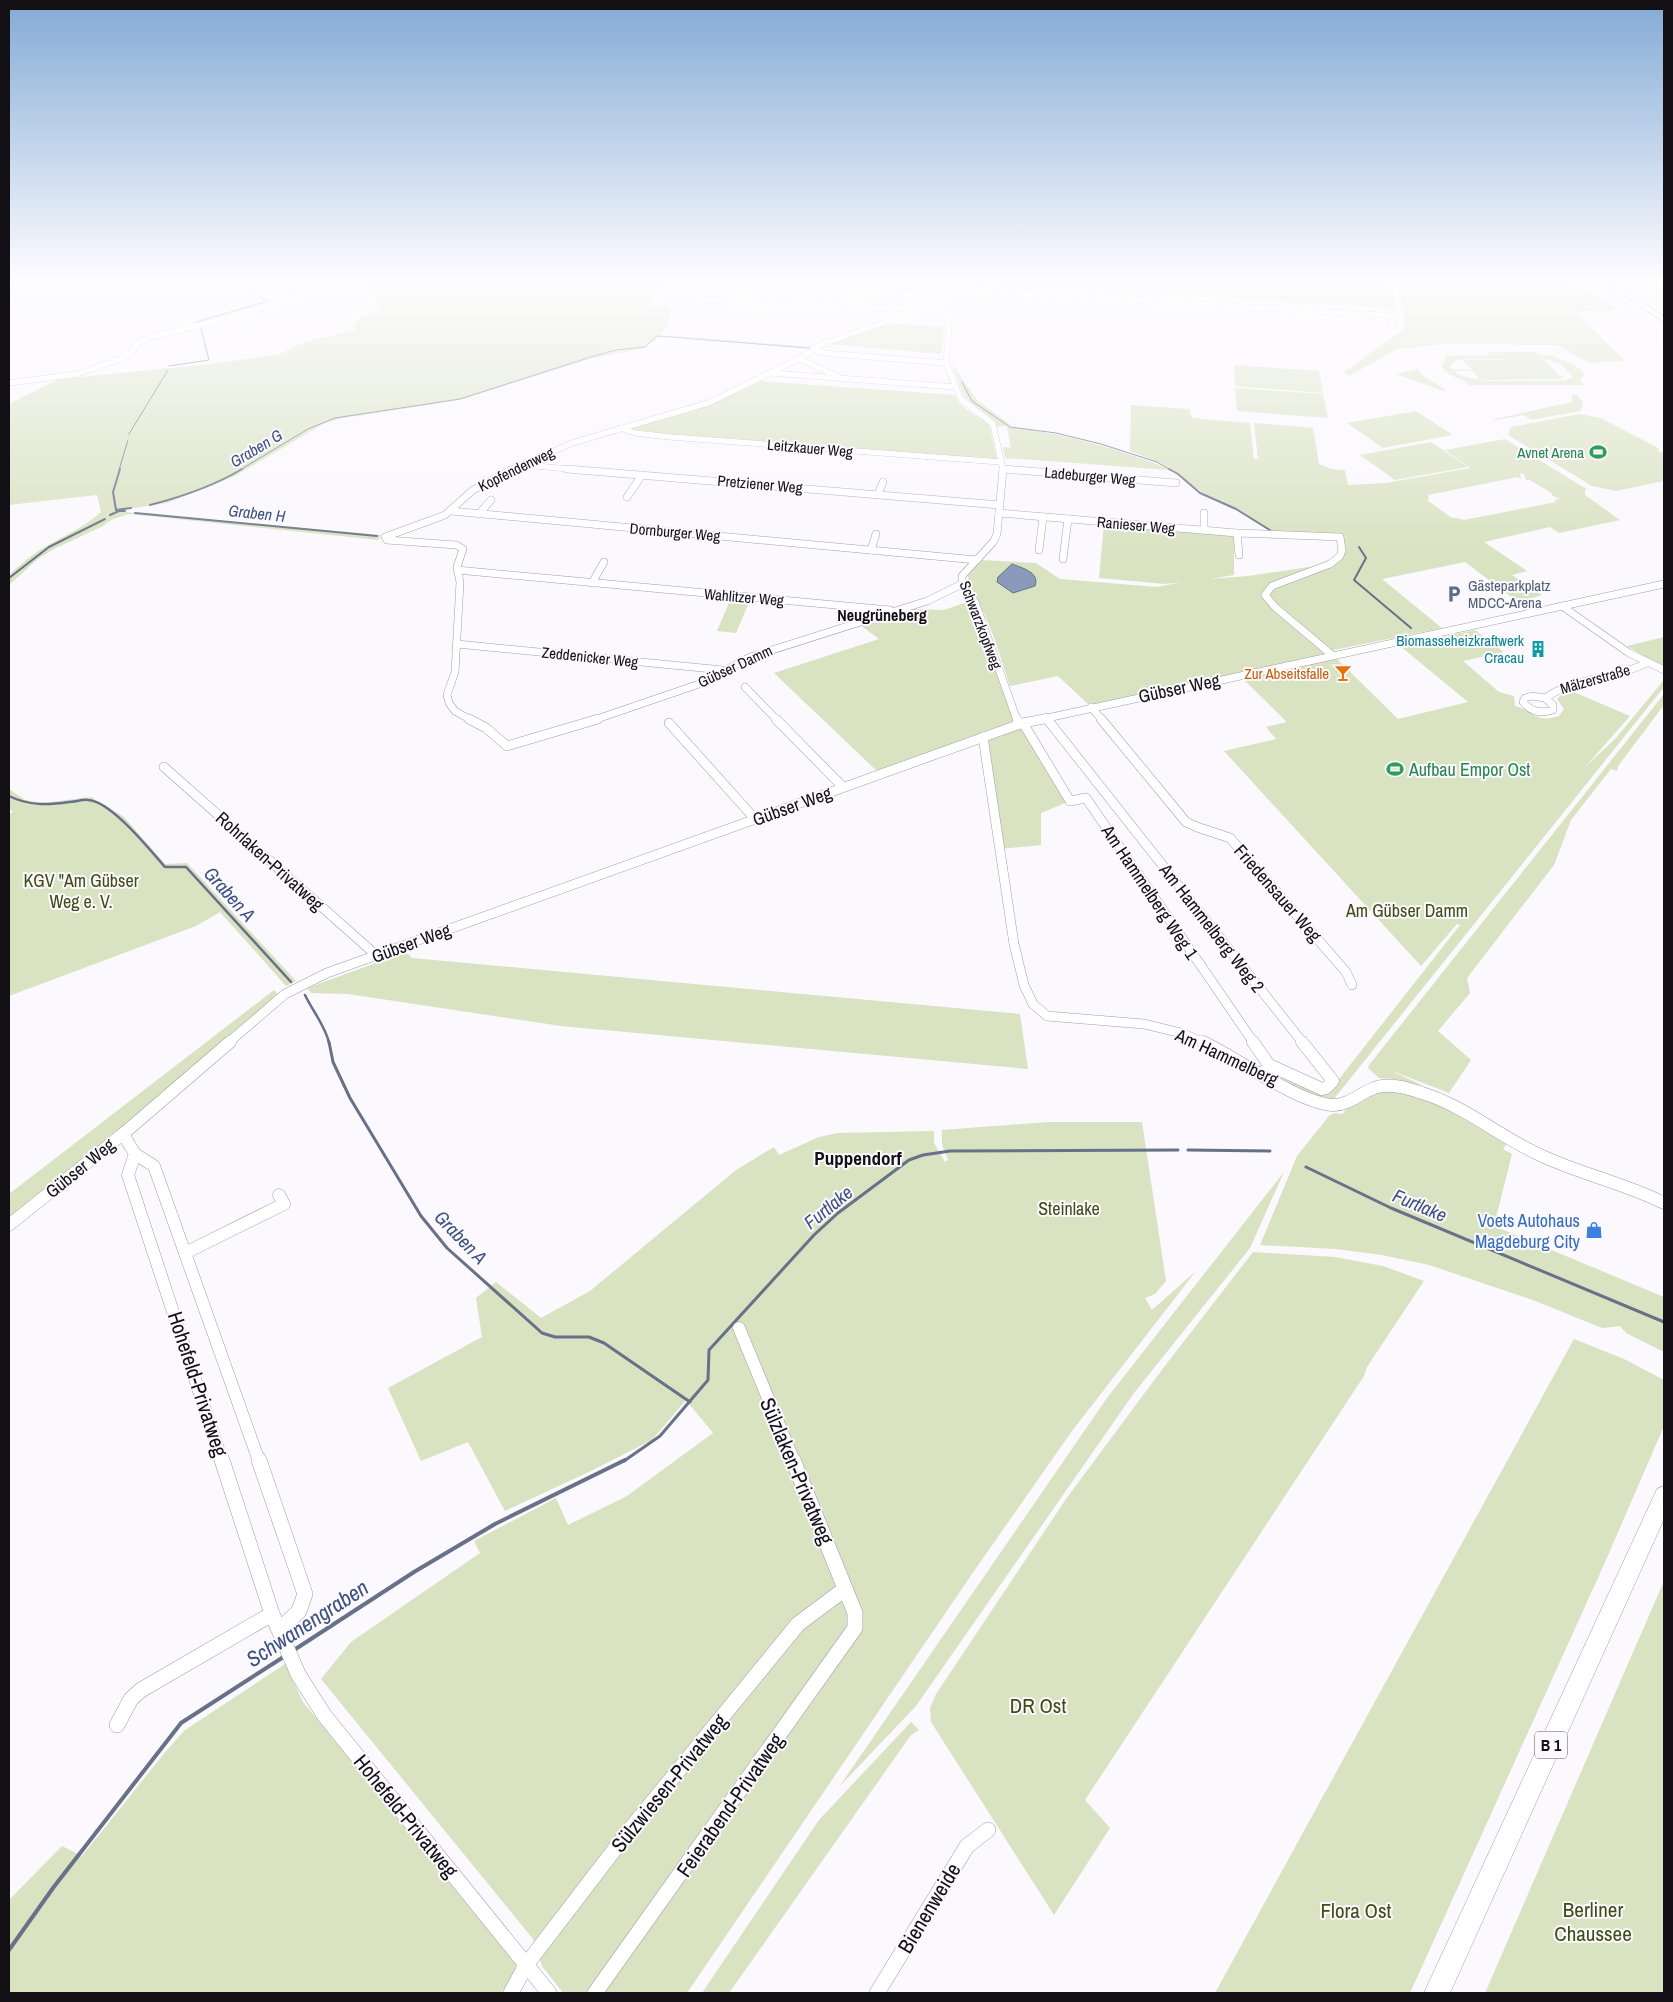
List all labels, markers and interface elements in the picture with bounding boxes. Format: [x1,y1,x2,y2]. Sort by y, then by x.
water label: Graben G [226,424,286,472]
street label: Leitzkauer Weg [766,434,854,462]
street label: Kopfendenweg [475,442,558,496]
place label: Avnet Arena [1516,442,1584,463]
sports icon: Avnet Arena [1588,442,1608,462]
street label: Ladeburger Weg [1044,462,1137,490]
street label: Pretziener Weg [717,470,804,498]
water label: Graben H [228,499,287,527]
street label: Ranieser Weg [1096,511,1176,539]
street label: Dornburger Weg [629,518,721,546]
place label: Gästeparkplatz MDCC-Arena [1468,575,1551,613]
street label: Schwarzkopfweg [955,578,1008,672]
street label: Wahlitzer Weg [703,583,785,611]
parking icon: Gästeparkplatz MDCC-Arena [1444,584,1464,604]
district label: Neugrüneberg [837,604,927,626]
place label: Biomasseheizkraftwerk Cracau [1396,630,1525,668]
building icon: Biomasseheizkraftwerk Cracau [1528,639,1548,659]
street label: Gübser Damm [694,640,776,692]
street label: Zeddenicker Weg [541,641,639,673]
street label: Mälzerstraße [1558,659,1633,699]
place label: Zur Abseitsfalle [1244,663,1329,684]
bar icon: Zur Abseitsfalle [1333,663,1353,683]
street label: Gübser Weg [1136,667,1223,709]
place label: Aufbau Empor Ost [1408,757,1530,782]
sports icon: Aufbau Empor Ost [1385,759,1405,779]
street label: Gübser Weg [749,780,836,832]
street label: Rohrlaken-Privatweg [210,806,330,917]
street label: Am Hammelberg Weg 1 [1095,819,1205,965]
street label: Friedensauer Weg [1229,839,1328,948]
street label: Am Hammelberg Weg 2 [1153,858,1270,998]
water label: Graben A [198,861,262,927]
park label: KGV "Am Gübser Weg e. V. [23,868,139,914]
park label: Am Gübser Damm [1345,898,1468,923]
street label: Gübser Weg [368,917,455,969]
street label: Am Hammelberg [1171,1022,1283,1092]
street label: Gübser Weg [40,1132,121,1204]
district label: Puppendorf [814,1145,903,1171]
water label: Furtlake [798,1179,858,1235]
water label: Furtlake [1389,1182,1451,1228]
park label: Steinlake [1038,1196,1100,1221]
water label: Graben A [429,1204,493,1270]
place label: Voets Autohaus Magdeburg City [1475,1208,1581,1254]
shop icon: Voets Autohaus Magdeburg City [1584,1220,1604,1240]
street label: Hohefeld-Privatweg [161,1308,235,1461]
street label: Sülzlaken-Privatweg [753,1393,841,1549]
water label: Schwanengraben [240,1572,374,1674]
park label: DR Ost [1010,1691,1066,1720]
street label: Sülzwiesen-Privatweg [604,1707,734,1858]
street label: Feierabend-Privatweg [669,1727,791,1883]
road number: B 1 [1535,1732,1567,1758]
street label: Hohefeld-Privatweg [347,1748,465,1884]
street label: Bienenweide [891,1857,967,1959]
park label: Berliner Chaussee [1554,1895,1632,1948]
park label: Flora Ost [1321,1896,1392,1925]

